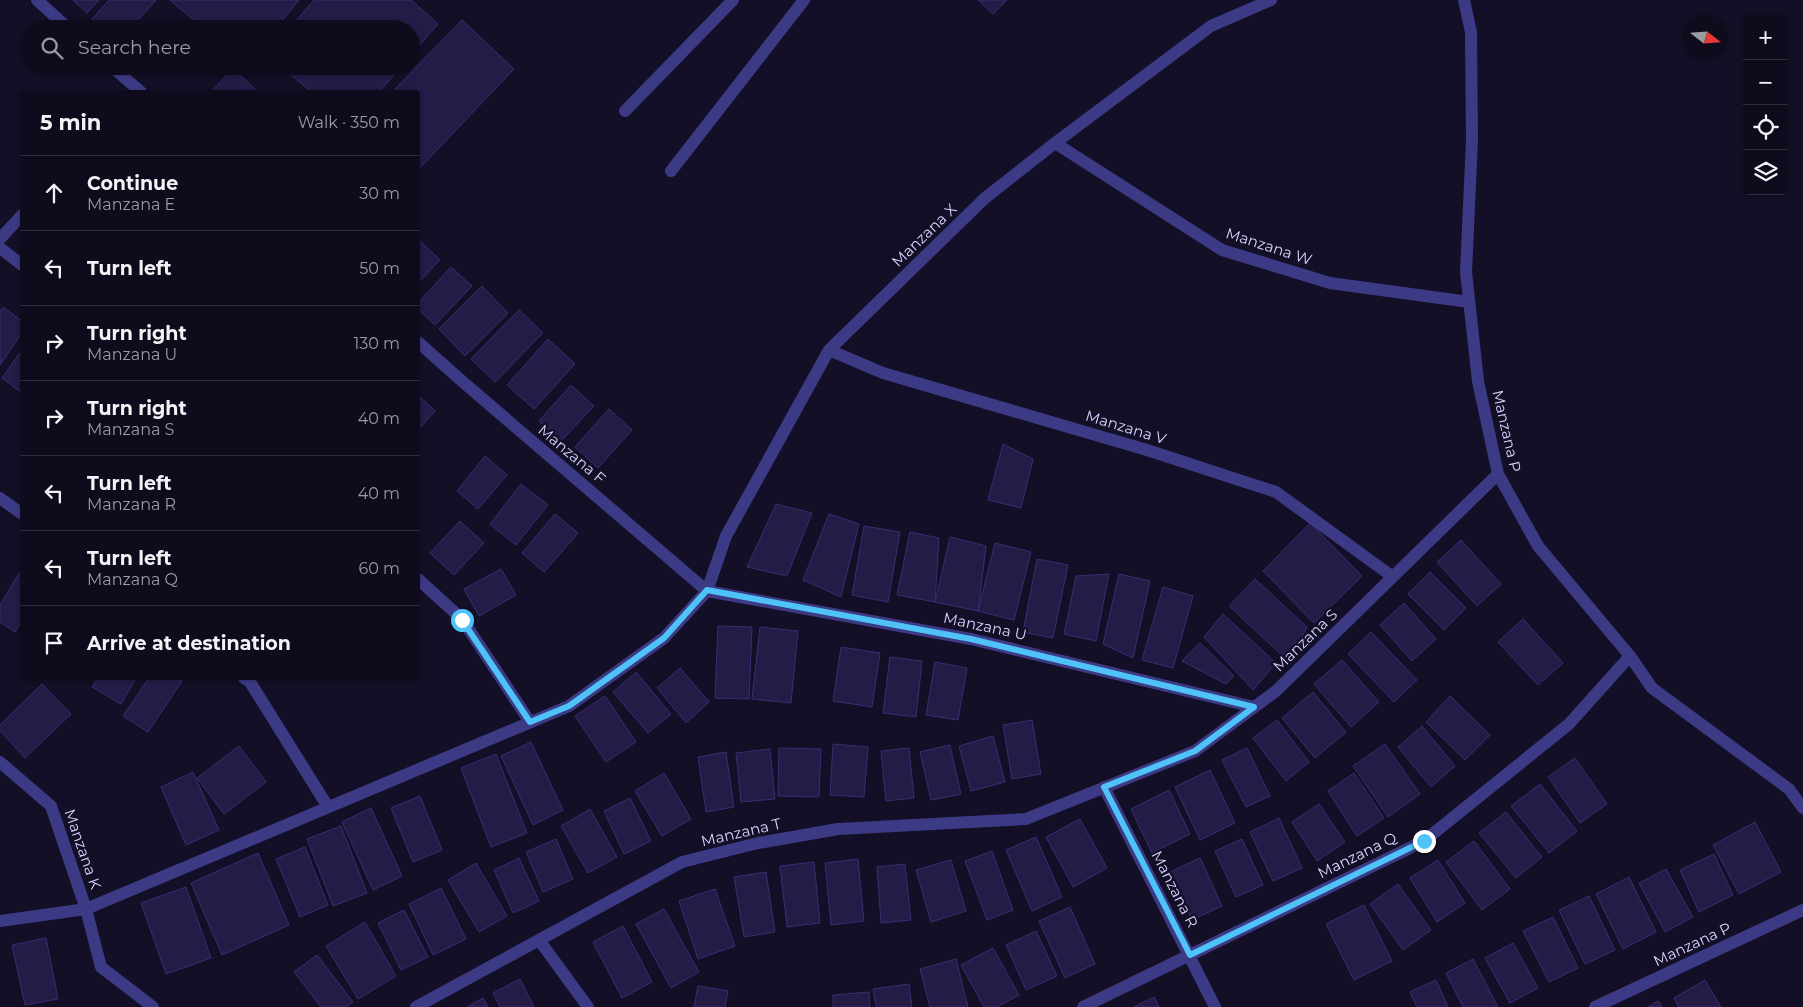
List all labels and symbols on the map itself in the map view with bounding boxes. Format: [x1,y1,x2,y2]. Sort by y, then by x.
north arrow [1683,15,1728,60]
street label: Manzana X [888,199,960,271]
street label: Manzana W [1224,223,1315,269]
street label: Manzana P [1488,388,1526,474]
street label: Manzana V [1083,406,1169,448]
street label: Manzana F [534,420,610,488]
street label: Manzana S [1269,605,1341,675]
street label: Manzana U [942,608,1028,644]
route start [451,609,474,632]
street label: Manzana K [60,806,106,892]
street label: Manzana T [699,814,783,850]
street label: Manzana Q [1314,828,1400,882]
route end [1413,830,1436,853]
street label: Manzana R [1148,847,1203,931]
street label: Manzana P [1650,918,1734,970]

